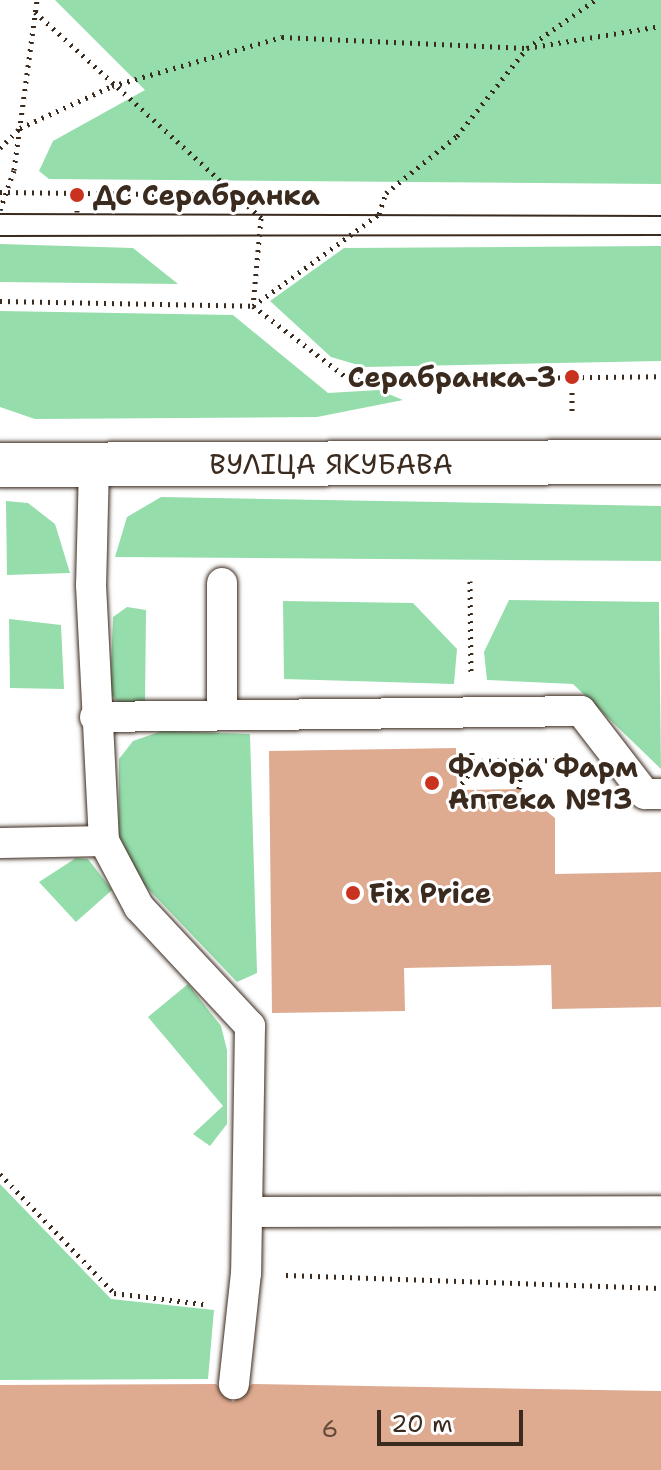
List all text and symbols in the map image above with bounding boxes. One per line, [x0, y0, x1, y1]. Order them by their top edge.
place label: ДС Серабранка [93, 178, 320, 212]
marker: ДС Серабранка [68, 186, 86, 204]
place label: Серабранка-3 [348, 360, 556, 394]
marker: Серабранка-3 [563, 368, 581, 386]
street label: ВУЛІЦА ЯКУБАВА [209, 447, 453, 481]
place label: Флора Фарм Аптека №13 [448, 750, 638, 816]
marker: Флора Фарм Аптека №13 [423, 774, 441, 792]
place label: Fix Price [369, 876, 492, 910]
marker: Fix Price [344, 884, 362, 902]
scale bar [381, 1394, 527, 1444]
text: 20 m [391, 1408, 453, 1440]
house number: 6 [322, 1416, 338, 1444]

